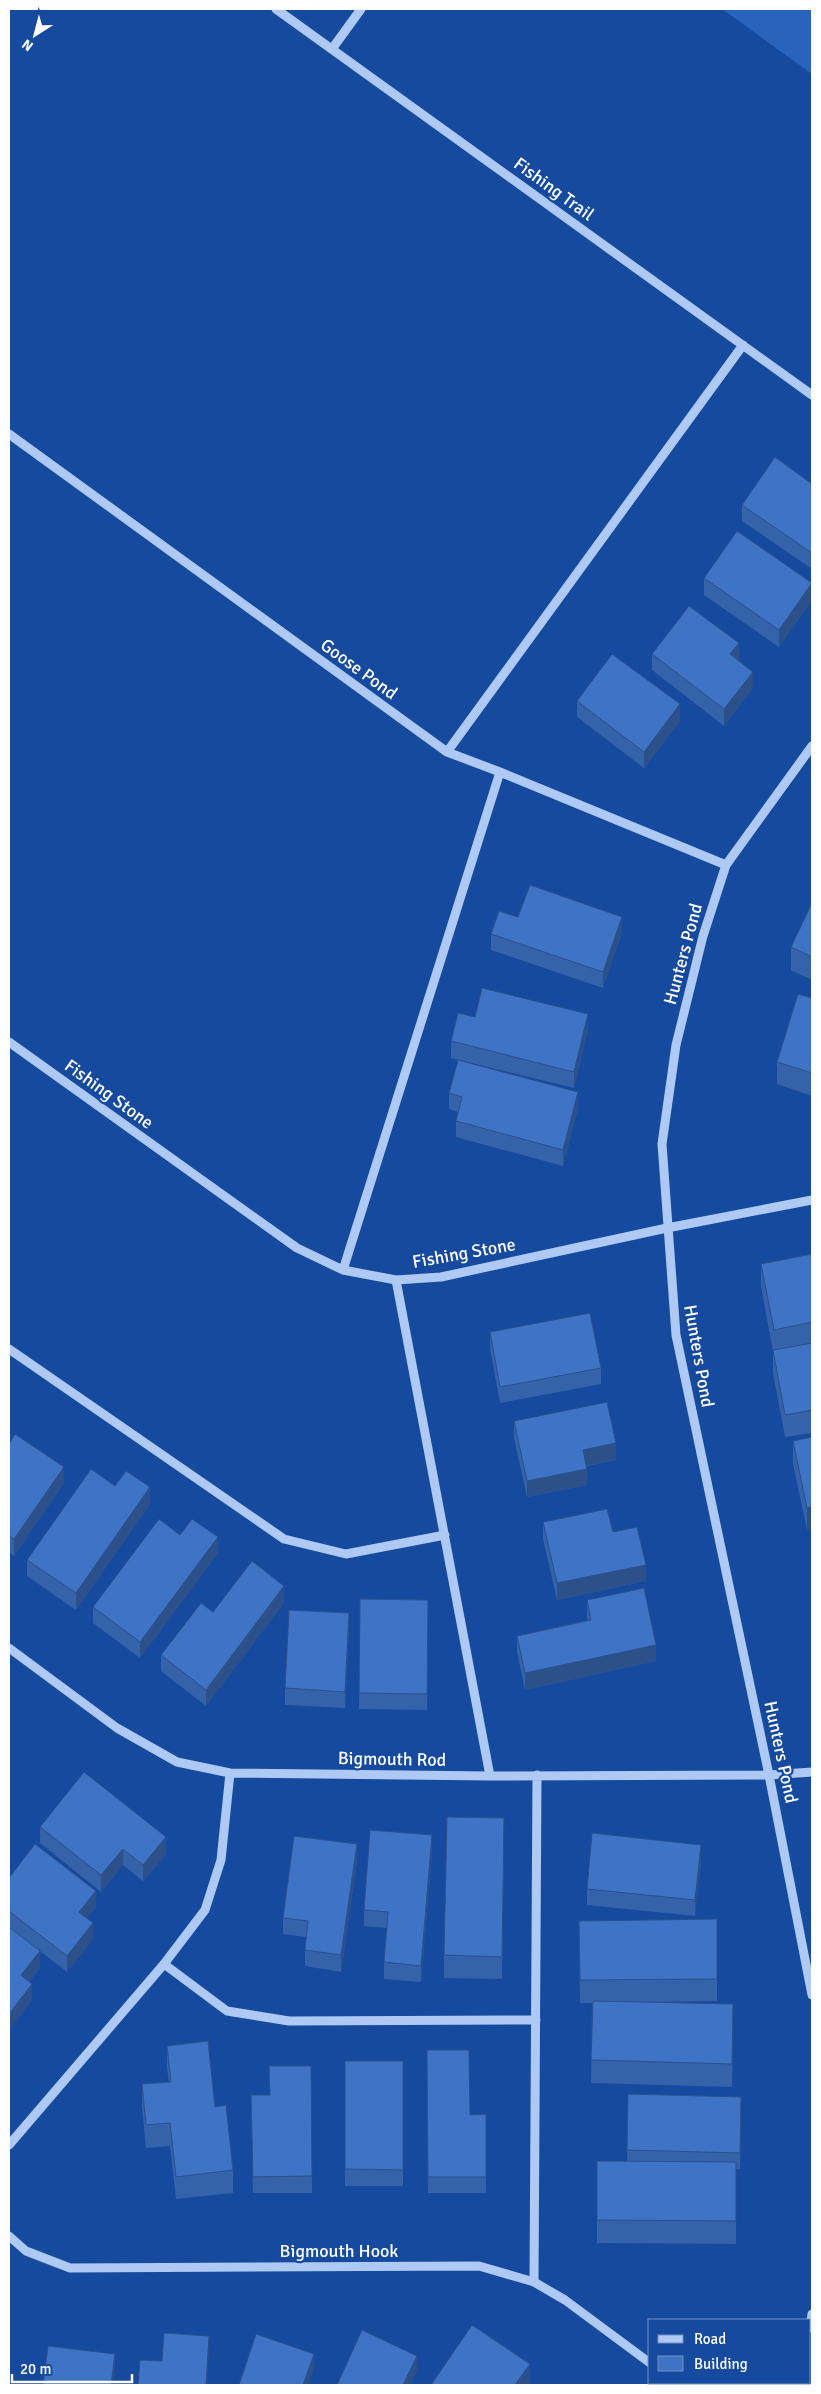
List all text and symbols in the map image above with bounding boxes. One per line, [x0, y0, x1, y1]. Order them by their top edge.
north arrow [10, 10, 60, 60]
text: N [19, 35, 37, 55]
street label: Fishing Trail [510, 153, 598, 225]
street label: Goose Pond [316, 634, 402, 704]
street label: Hunters Pond [659, 901, 707, 1007]
street label: Fishing Stone [60, 1054, 158, 1134]
street label: Fishing Stone [411, 1233, 517, 1273]
street label: Hunters Pond [679, 1303, 719, 1409]
street label: Hunters Pond [759, 1699, 803, 1805]
street label: Bigmouth Rod [338, 1747, 446, 1771]
street label: Bigmouth Hook [280, 2240, 398, 2262]
legend [648, 2319, 811, 2384]
text: Road [694, 2330, 726, 2348]
scale bar [12, 2352, 132, 2384]
text: Building [694, 2355, 748, 2373]
text: 20 m [20, 2360, 51, 2378]

